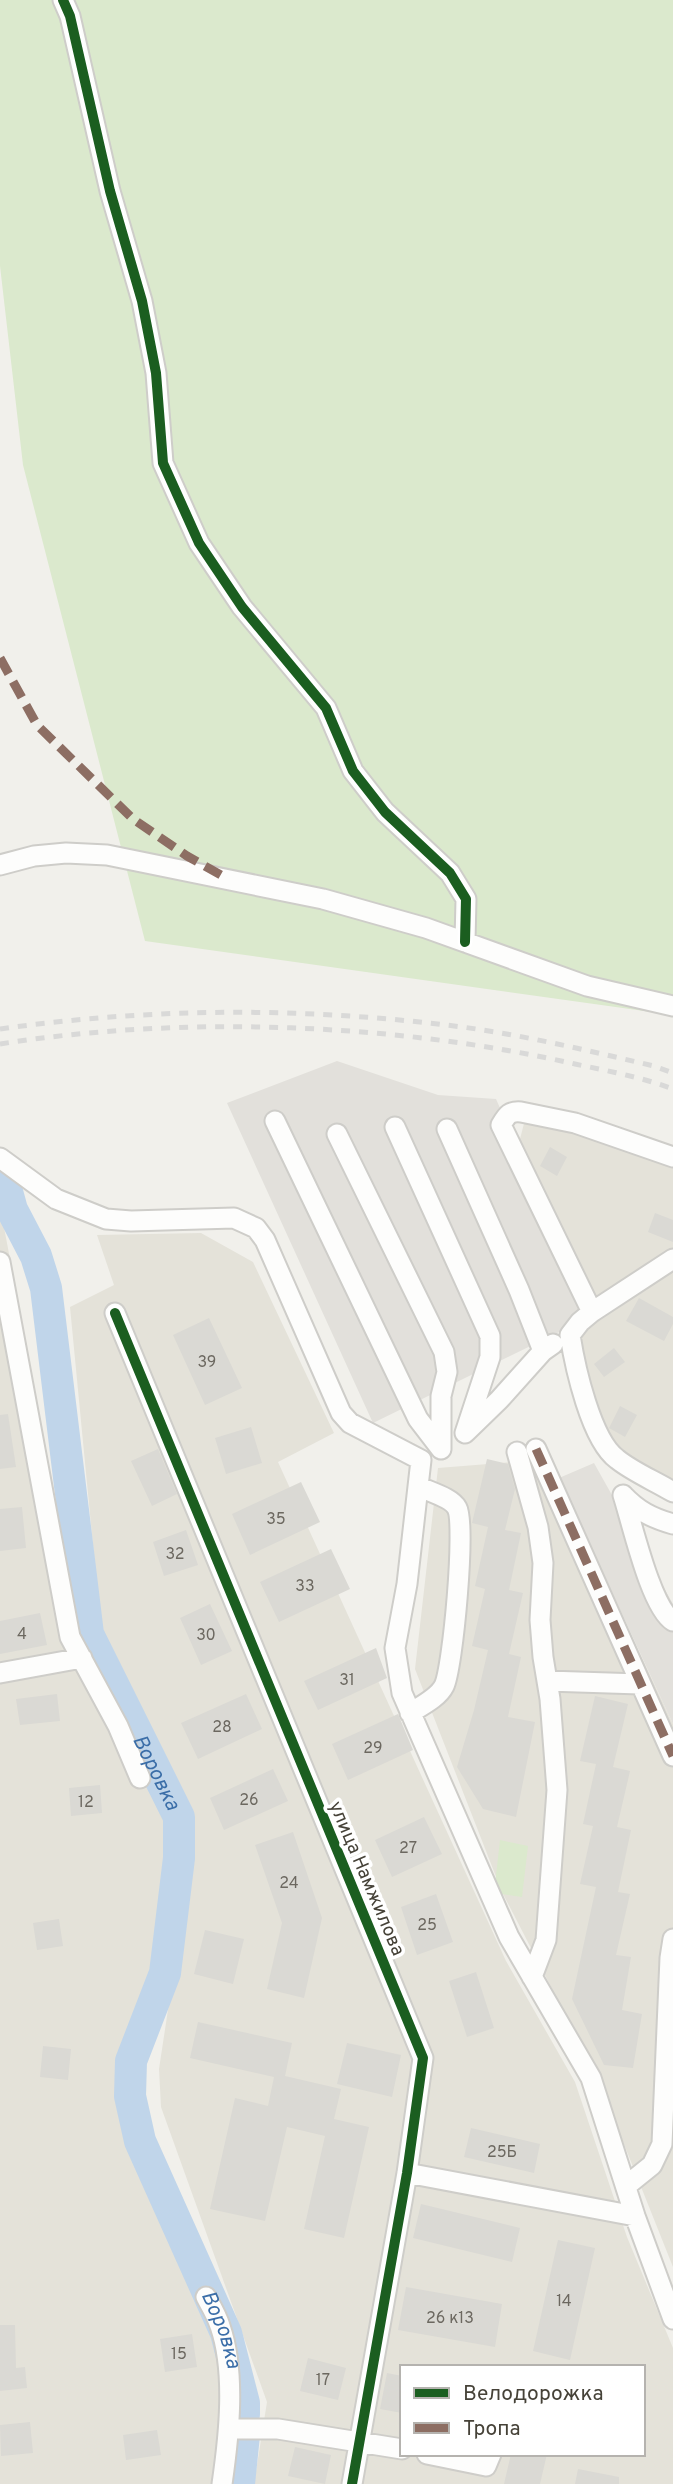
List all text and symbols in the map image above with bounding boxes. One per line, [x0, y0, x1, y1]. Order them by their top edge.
house number: 39 [198, 1353, 216, 1373]
house number: 35 [266, 1510, 286, 1530]
house number: 32 [165, 1545, 185, 1565]
house number: 33 [295, 1577, 315, 1597]
house number: 4 [17, 1625, 27, 1645]
house number: 30 [196, 1626, 216, 1646]
house number: 31 [339, 1671, 355, 1691]
house number: 28 [212, 1718, 232, 1738]
water label: Воровка [125, 1731, 186, 1815]
house number: 29 [363, 1739, 383, 1759]
house number: 26 [239, 1791, 259, 1811]
house number: 12 [78, 1793, 94, 1813]
street label: улица Намжилова [323, 1798, 410, 1960]
house number: 27 [399, 1839, 417, 1859]
house number: 24 [279, 1874, 299, 1894]
house number: 25 [417, 1916, 437, 1936]
house number: 25Б [487, 2143, 517, 2163]
water label: Воровка [194, 2287, 247, 2372]
house number: 14 [556, 2292, 572, 2312]
house number: 26 к13 [426, 2309, 474, 2329]
house number: 15 [171, 2345, 187, 2365]
legend [400, 2365, 645, 2456]
house number: 17 [316, 2371, 330, 2391]
text: Велодорожка [463, 2381, 603, 2408]
text: Тропа [463, 2416, 521, 2443]

